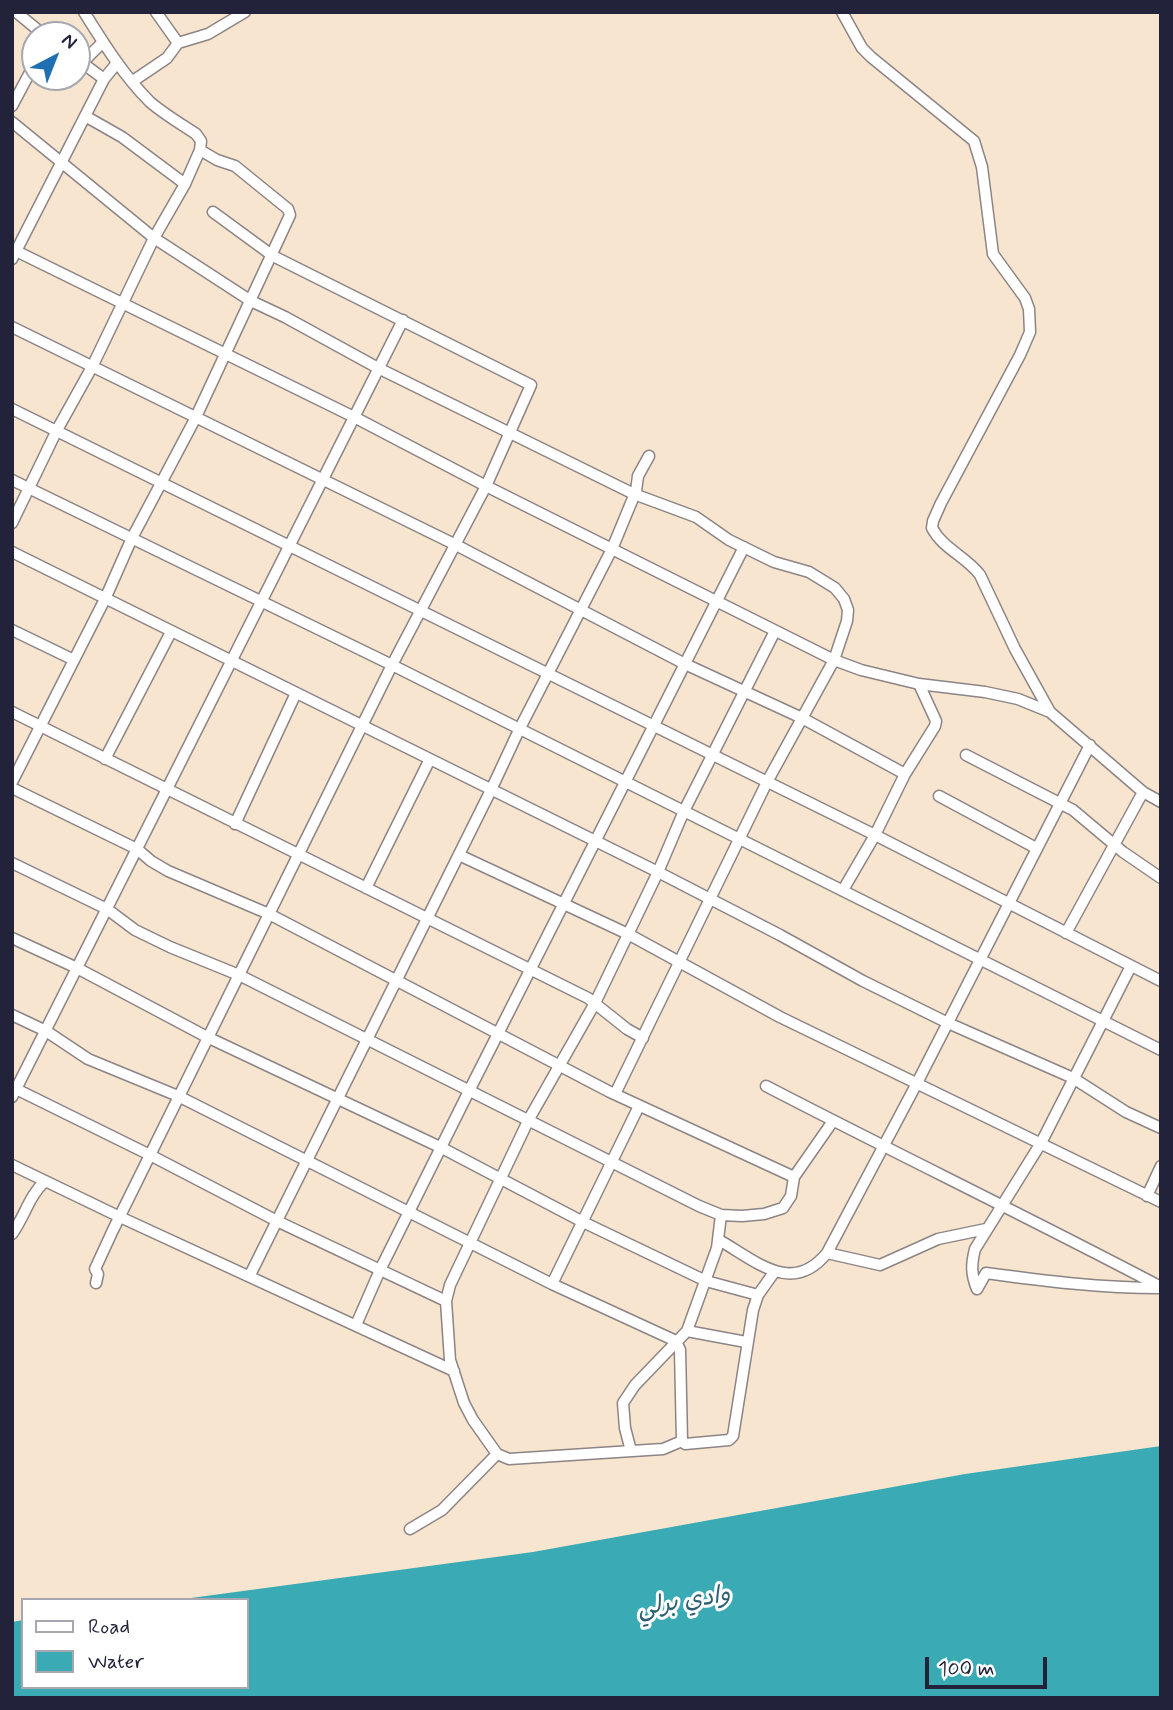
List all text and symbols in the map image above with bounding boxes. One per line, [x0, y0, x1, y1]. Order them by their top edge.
north arrow [21, 21, 91, 91]
text: N [56, 28, 82, 55]
water label: وادي برلي [636, 1581, 732, 1625]
legend [21, 1598, 248, 1689]
text: Road [88, 1613, 130, 1641]
scale bar [928, 1644, 1050, 1688]
text: Water [88, 1648, 144, 1676]
text: 100 m [938, 1655, 994, 1683]

